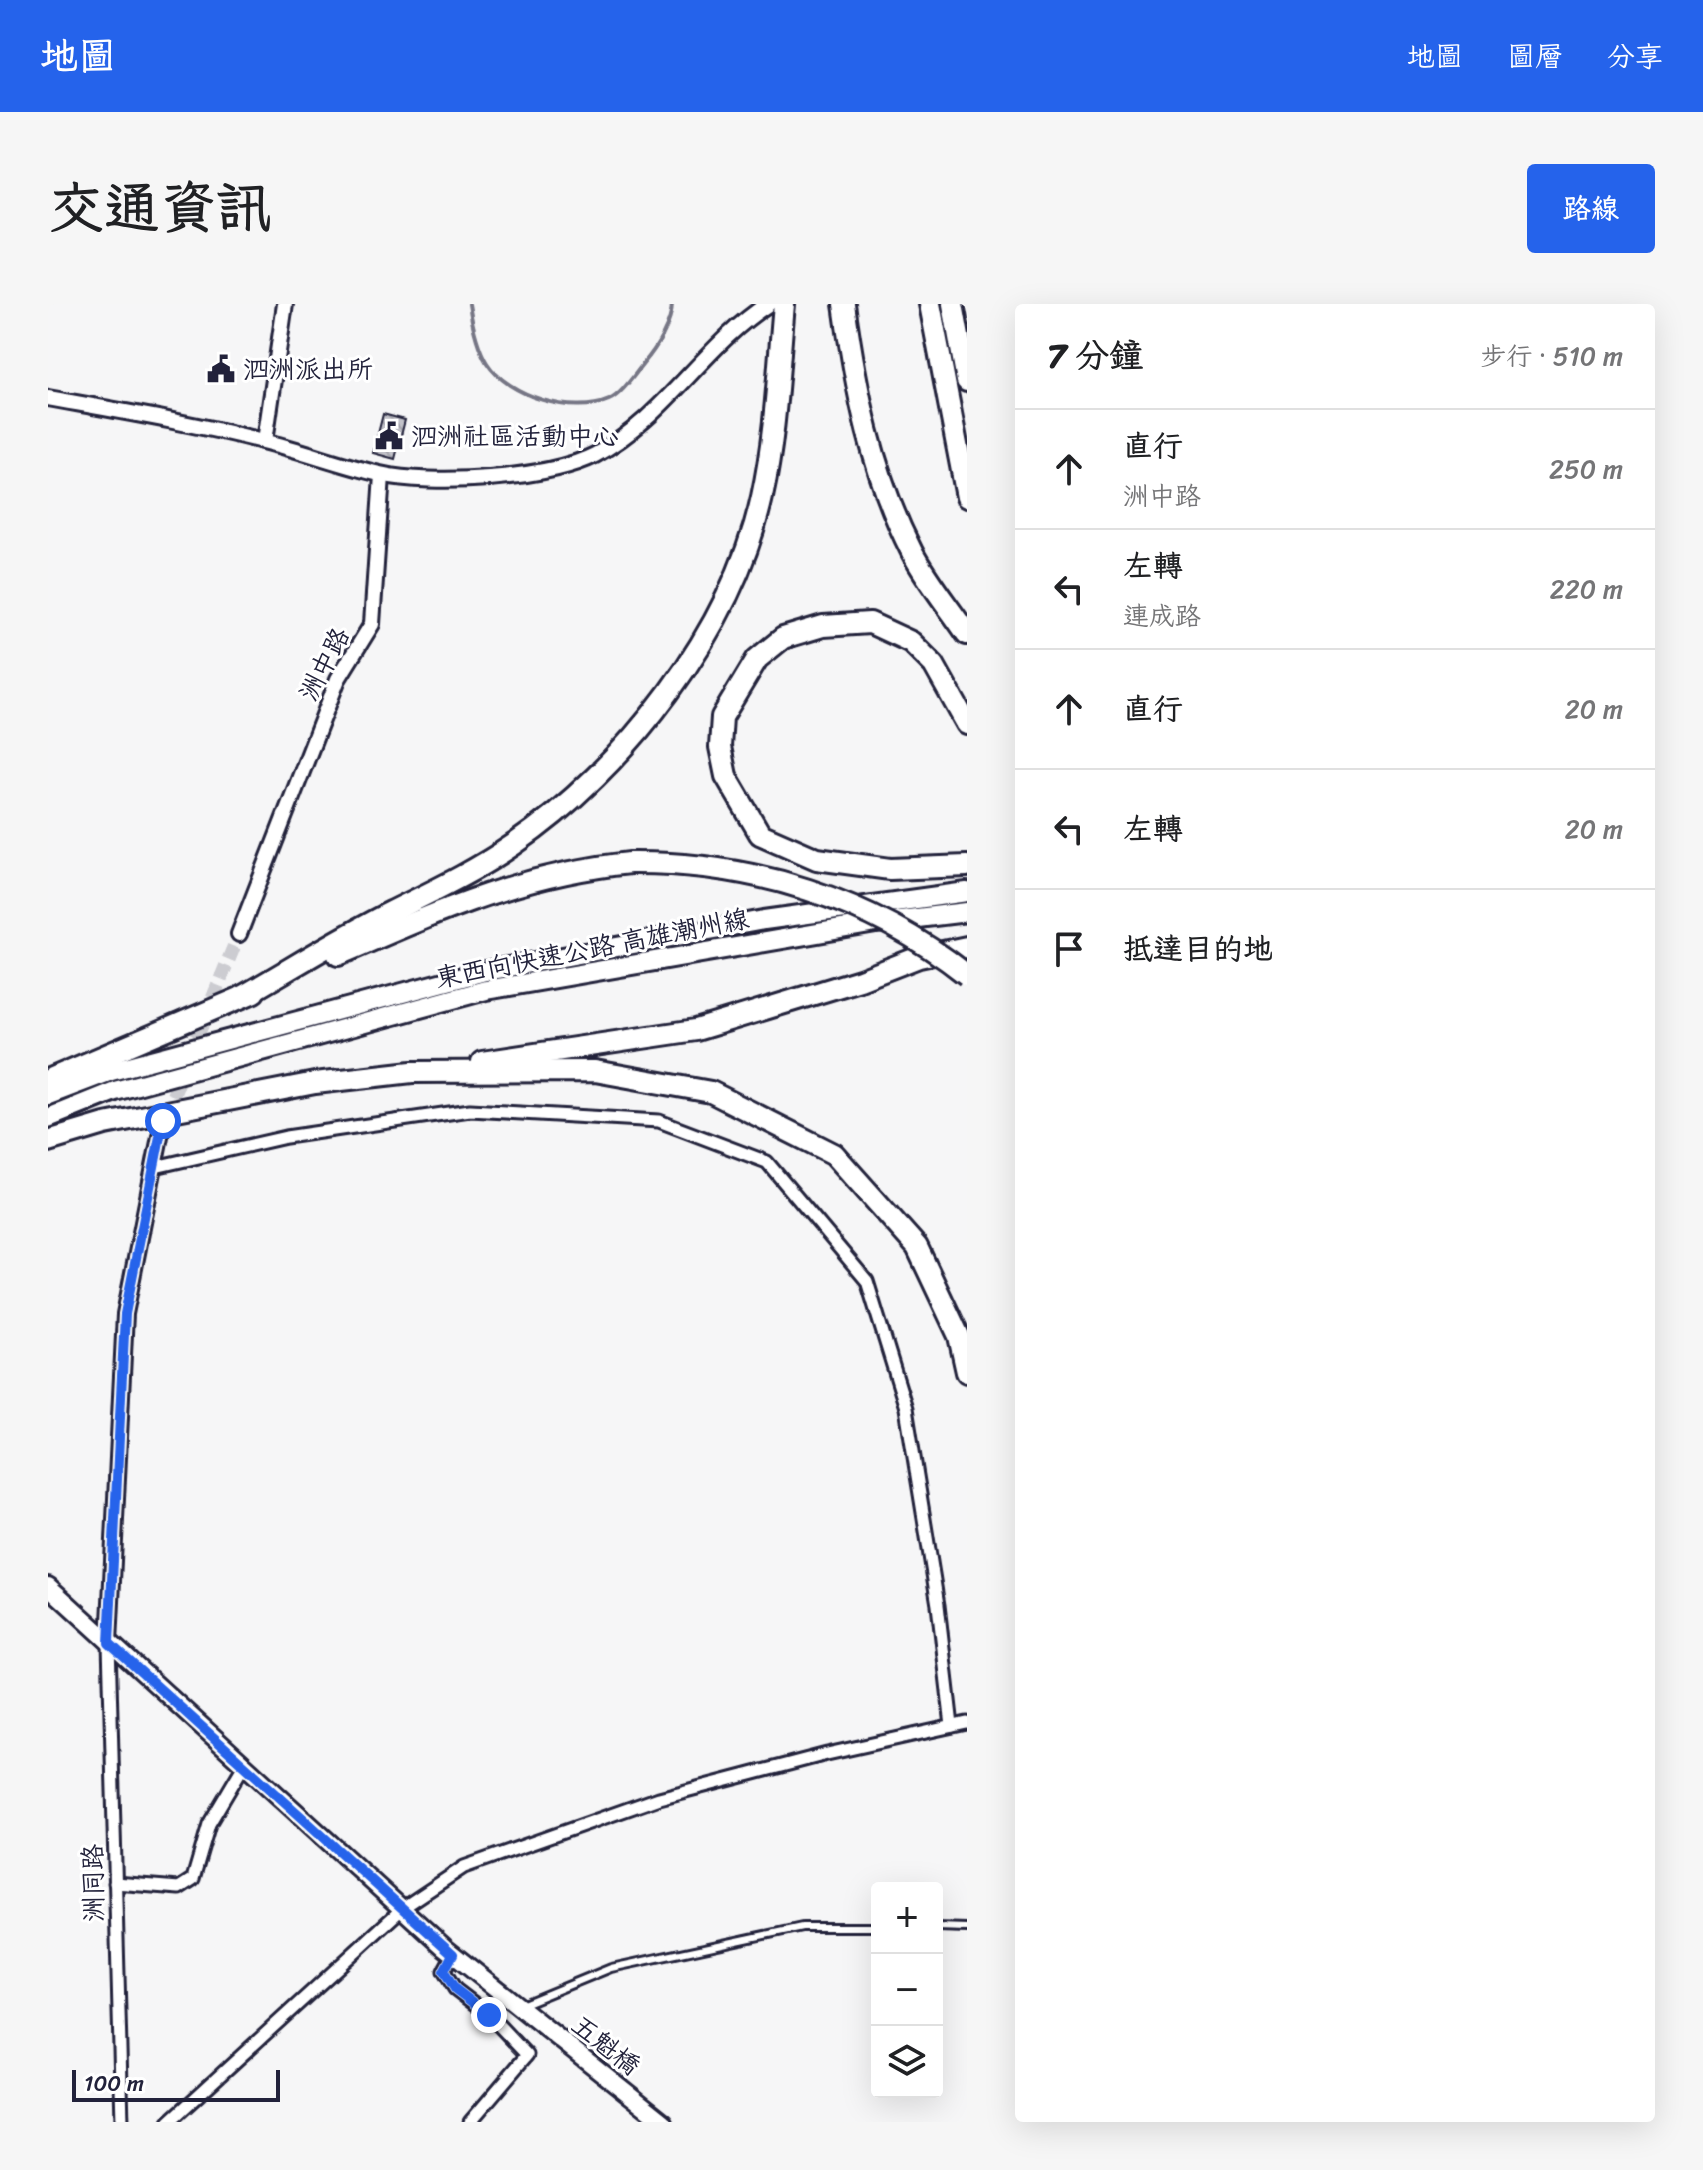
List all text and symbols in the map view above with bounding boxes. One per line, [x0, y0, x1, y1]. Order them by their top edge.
text: 地圖 [40, 23, 116, 90]
text: 地圖 [1407, 32, 1463, 81]
text: 圖層 [1507, 32, 1563, 81]
text: 分享 [1607, 32, 1663, 81]
text: 交通資訊 [48, 159, 272, 258]
button: 路線 [1527, 164, 1655, 253]
text: 7 分鐘 [1047, 326, 1143, 386]
text: 步行 · 510 m [1480, 333, 1623, 379]
place label: 泗洲派出所 [243, 346, 373, 392]
public building icon: 泗洲派出所 [206, 354, 236, 384]
place label: 泗洲社區活動中心 [411, 413, 619, 459]
text: 直行 [1123, 419, 1183, 473]
public building icon: 泗洲社區活動中心 [374, 421, 404, 451]
text: 250 m [1549, 446, 1623, 492]
icon: ahead [1047, 447, 1091, 491]
text: 洲中路 [1123, 473, 1201, 519]
text: 左轉 [1123, 539, 1183, 593]
text: 220 m [1550, 566, 1623, 612]
icon: left [1047, 567, 1091, 611]
text: 連成路 [1123, 593, 1201, 639]
street label: 洲中路 [286, 619, 362, 709]
text: 直行 [1123, 682, 1183, 736]
text: 20 m [1565, 686, 1623, 732]
icon: ahead [1047, 687, 1091, 731]
text: 左轉 [1123, 802, 1183, 856]
text: 20 m [1565, 806, 1623, 852]
icon: left [1047, 807, 1091, 851]
street label: 東西向快速公路 高雄潮州線 [431, 895, 753, 1001]
text: 抵達目的地 [1123, 922, 1273, 976]
icon: arrive [1047, 927, 1091, 971]
route start [145, 1103, 181, 1139]
street label: 洲同路 [69, 1844, 117, 1922]
map controls [871, 1882, 943, 2098]
button: + [871, 1882, 943, 1954]
button: − [871, 1954, 943, 2026]
route end [471, 1997, 507, 2033]
street label: 五魁橋 [561, 2003, 651, 2087]
button: layers [871, 2026, 943, 2098]
text: 100 m [84, 2064, 144, 2103]
scale bar [72, 2066, 280, 2102]

